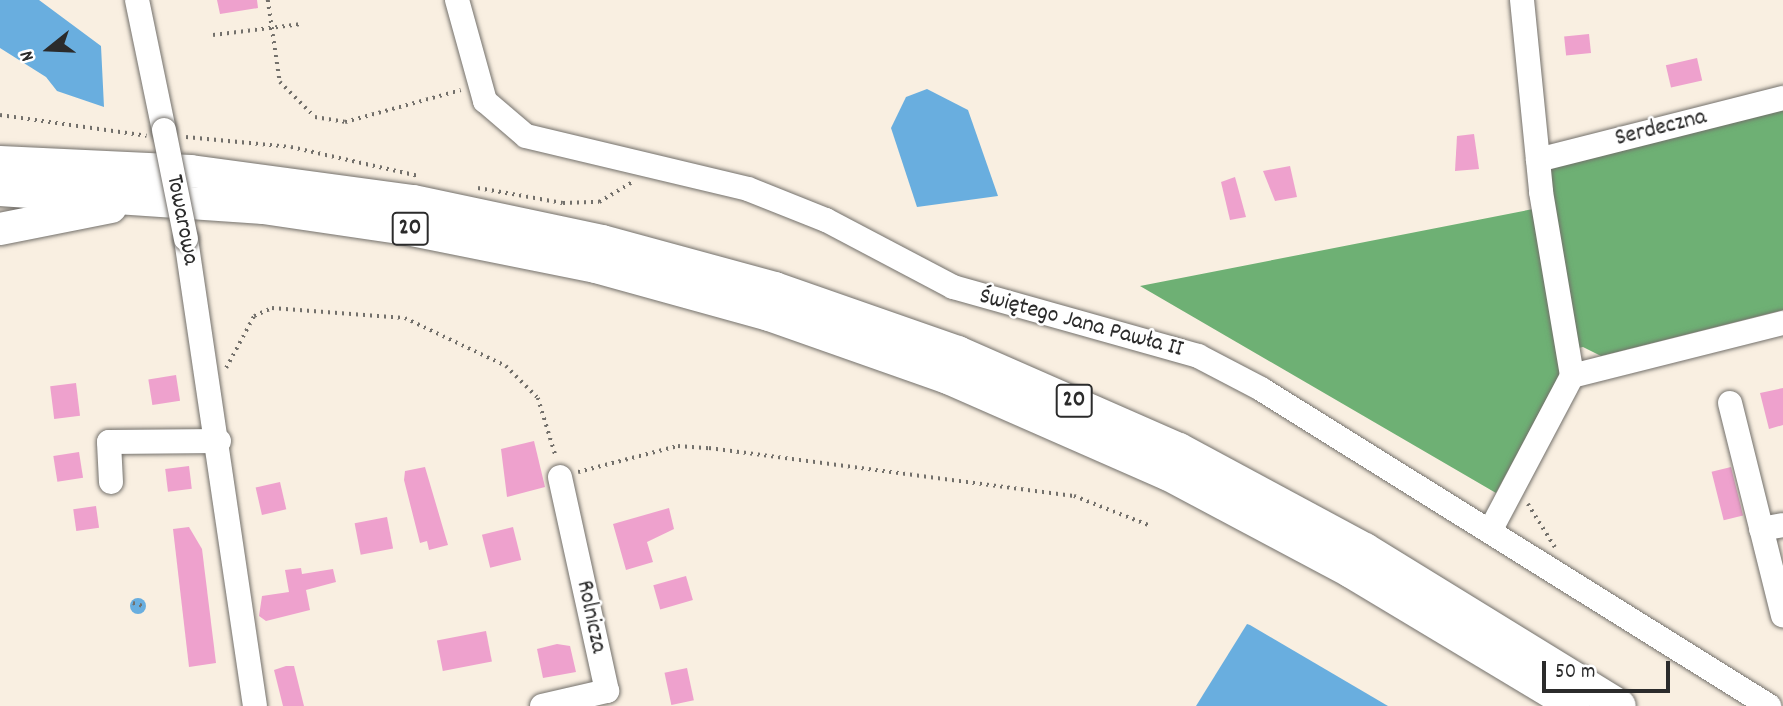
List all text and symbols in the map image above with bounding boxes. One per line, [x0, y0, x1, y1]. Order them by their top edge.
north arrow [14, 14, 84, 84]
text: N [14, 47, 43, 64]
street label: Serdeczna [1612, 104, 1710, 154]
street label: Towarowa [158, 173, 204, 267]
road number: 20 [391, 210, 429, 248]
street label: Świętego Jana Pawła II [976, 283, 1186, 365]
road number: 20 [1055, 382, 1093, 420]
street label: Rolnicza [568, 578, 612, 656]
scale bar [1545, 646, 1673, 690]
text: 50 m [1555, 658, 1595, 688]

